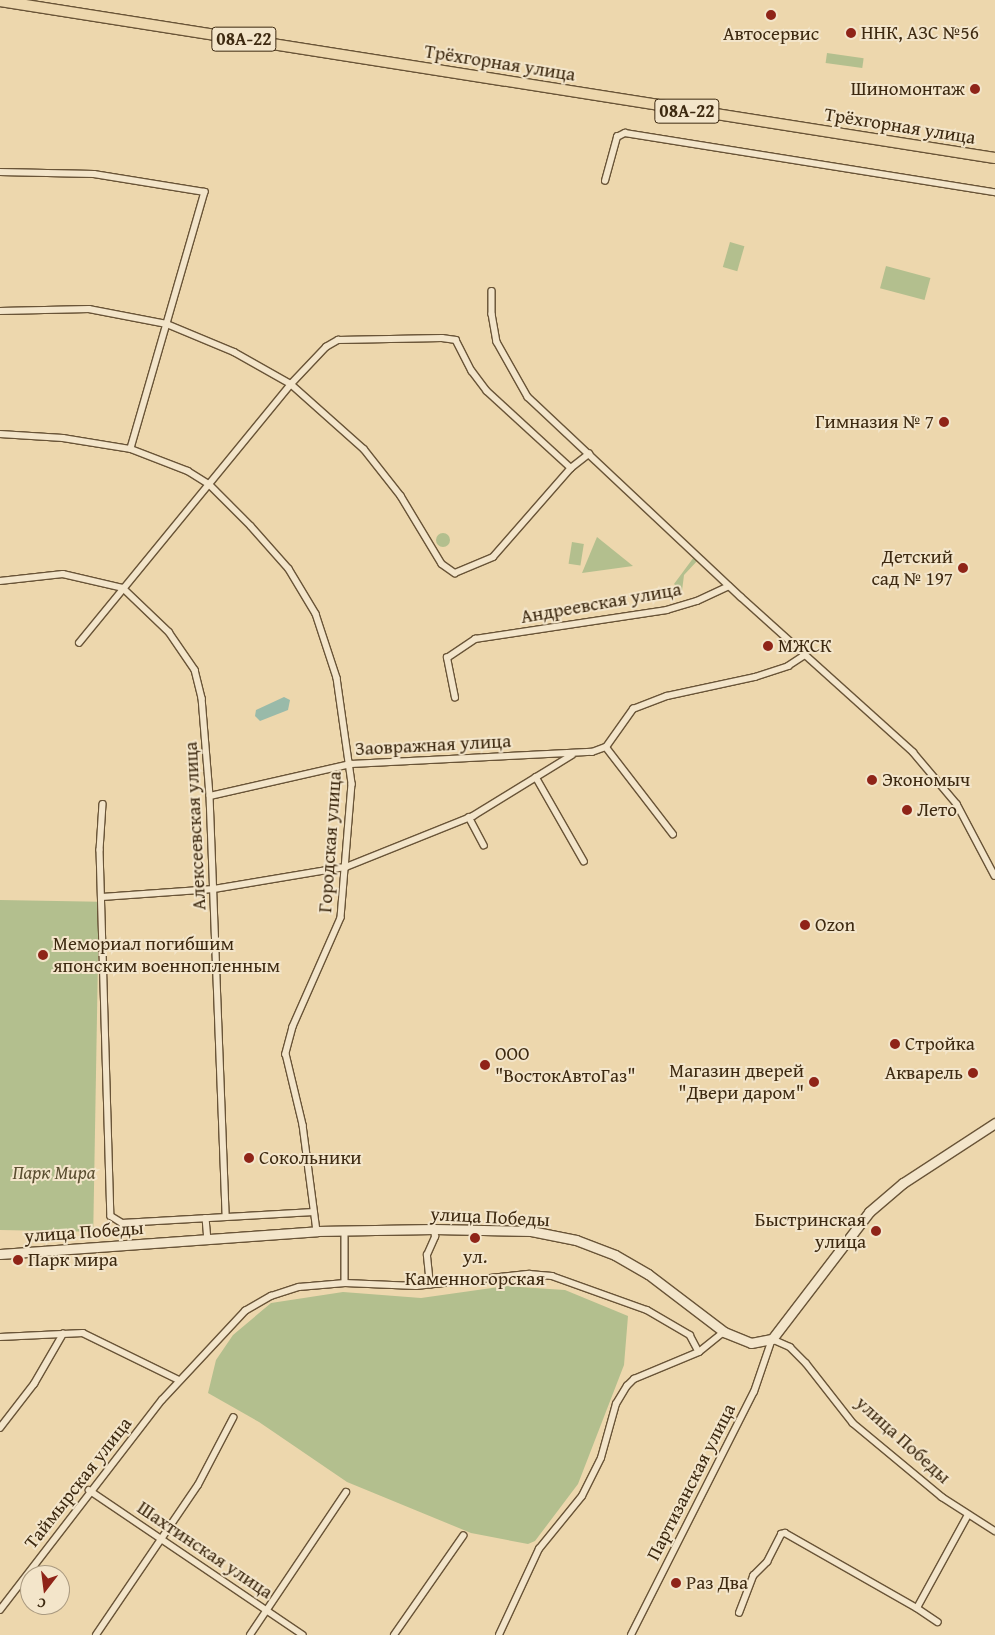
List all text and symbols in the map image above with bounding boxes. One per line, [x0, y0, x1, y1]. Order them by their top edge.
marker: Автосервис [765, 9, 777, 21]
place label: ННК, АЗС №56 [861, 22, 979, 44]
road number: 08А-22 [210, 23, 278, 54]
place label: Автосервис [723, 23, 819, 45]
marker: ННК, АЗС №56 [845, 27, 857, 39]
street label: Трёхгорная улица [423, 40, 577, 86]
place label: Шиномонтаж [851, 78, 965, 100]
marker: Шиномонтаж [969, 83, 981, 95]
road number: 08А-22 [653, 95, 721, 126]
street label: Трёхгорная улица [823, 103, 977, 149]
place label: Гимназия № 7 [815, 411, 934, 433]
marker: Гимназия № 7 [938, 416, 950, 428]
place label: Детский сад № 197 [871, 546, 953, 590]
marker: Детский сад № 197 [957, 562, 969, 574]
street label: Андреевская улица [519, 578, 683, 628]
place label: МЖСК [778, 635, 832, 657]
marker: МЖСК [762, 640, 774, 652]
street label: Заовражная улица [354, 730, 512, 760]
street label: Алексеевская улица [179, 741, 211, 911]
place label: Экономыч [882, 769, 970, 791]
street label: Городская улица [314, 771, 346, 913]
marker: Экономыч [866, 774, 878, 786]
place label: Лето [917, 799, 957, 821]
marker: Лето [901, 804, 913, 816]
place label: Ozon [815, 914, 855, 936]
marker: Ozon [799, 919, 811, 931]
place label: Мемориал погибшим японским военнопленным [53, 933, 280, 977]
marker: Мемориал погибшим японским военнопленным [37, 949, 49, 961]
place label: Стройка [905, 1033, 975, 1055]
marker: Стройка [889, 1038, 901, 1050]
place label: ООО "ВостокАвтоГаз" [495, 1043, 636, 1087]
marker: ООО "ВостокАвтоГаз" [479, 1059, 491, 1071]
place label: Магазин дверей "Двери даром" [669, 1060, 804, 1104]
place label: Акварель [885, 1062, 963, 1084]
marker: Акварель [967, 1067, 979, 1079]
marker: Магазин дверей "Двери даром" [808, 1076, 820, 1088]
place label: Сокольники [259, 1147, 362, 1169]
marker: Сокольники [243, 1152, 255, 1164]
park label: Парк Мира [12, 1162, 96, 1184]
street label: улица Победы [430, 1202, 550, 1232]
place label: Быстринская улица [755, 1209, 866, 1253]
street label: улица Победы [24, 1216, 144, 1248]
marker: Быстринская улица [870, 1225, 882, 1237]
marker: ул. Каменногорская [469, 1232, 481, 1244]
place label: ул. Каменногорская [405, 1246, 545, 1290]
place label: Парк мира [28, 1249, 118, 1271]
marker: Парк мира [12, 1254, 24, 1266]
street label: улица Победы [851, 1391, 955, 1489]
street label: Партизанская улица [642, 1400, 740, 1564]
street label: Таймырская улица [20, 1413, 136, 1553]
street label: Шахтинская улица [133, 1496, 277, 1604]
north arrow [20, 1565, 70, 1615]
place label: Раз Два [686, 1572, 748, 1594]
marker: Раз Два [670, 1577, 682, 1589]
text: С [35, 1593, 48, 1614]

